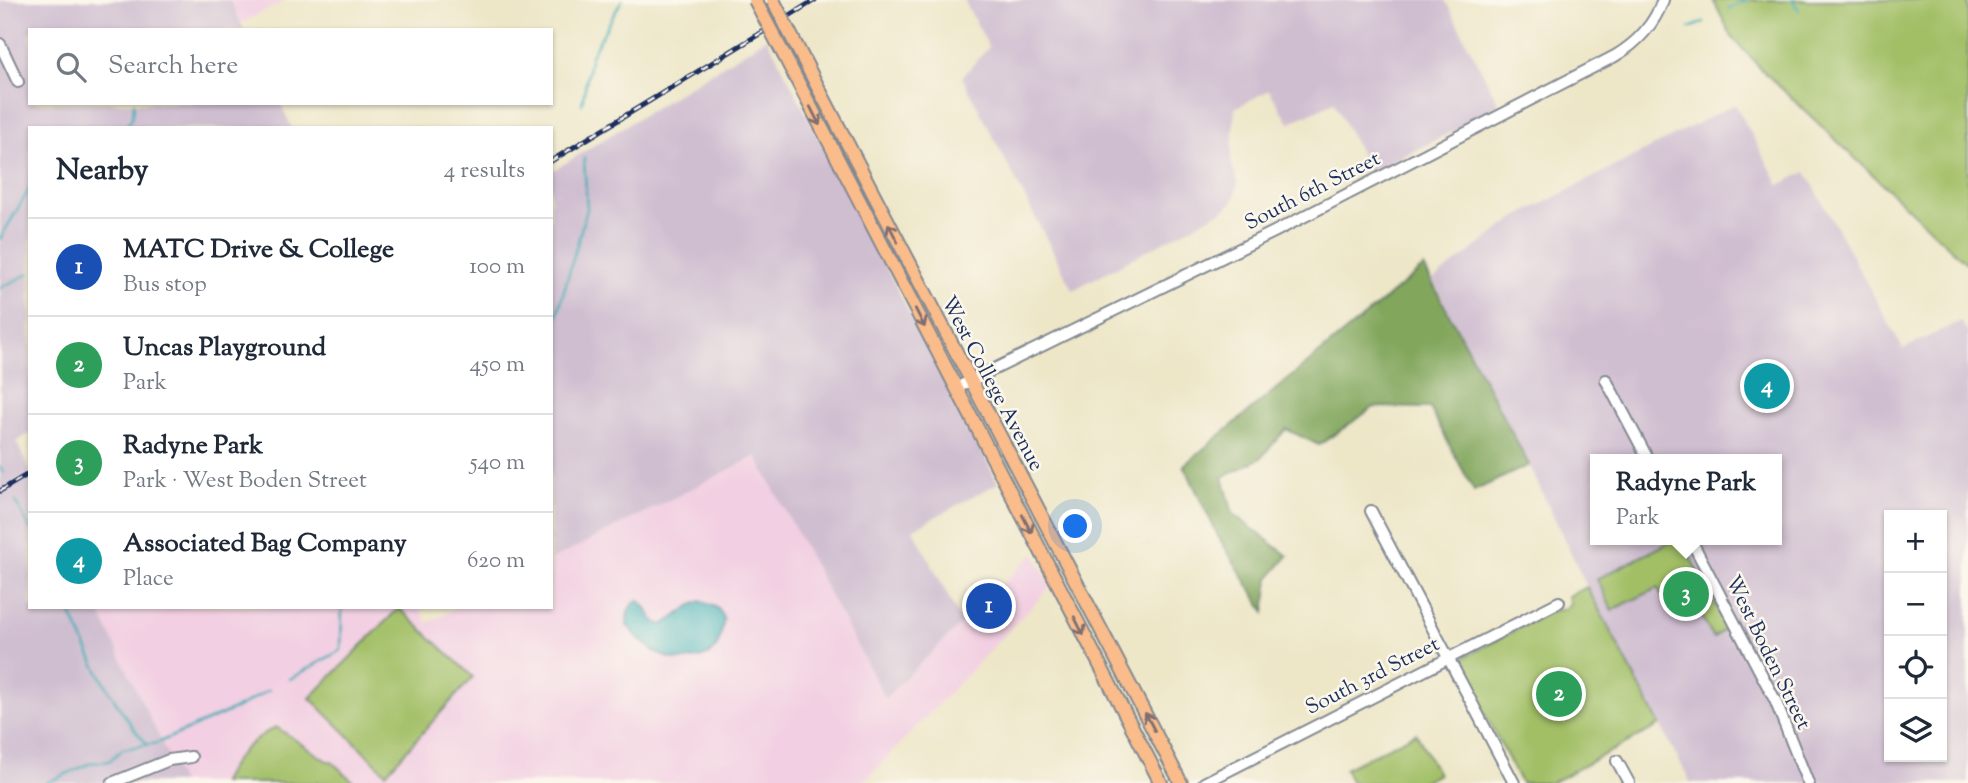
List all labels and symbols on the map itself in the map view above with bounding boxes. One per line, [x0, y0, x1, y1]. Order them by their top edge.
one-way arrow [809, 105, 822, 126]
street label: South 6th Street [1240, 145, 1386, 239]
one-way arrow [885, 223, 899, 244]
street label: West College Avenue [932, 291, 1050, 477]
one-way arrow [913, 307, 927, 328]
pin: 4 [1744, 360, 1790, 412]
your location [1058, 509, 1092, 543]
one-way arrow [1020, 513, 1034, 534]
pin: 3 [1663, 568, 1709, 620]
street label: West Boden Street [1717, 571, 1818, 735]
pin: 1 [966, 580, 1012, 632]
one-way arrow [1073, 615, 1087, 636]
street label: South 3rd Street [1301, 630, 1445, 723]
pin: 2 [1536, 668, 1582, 720]
one-way arrow [1142, 713, 1156, 733]

